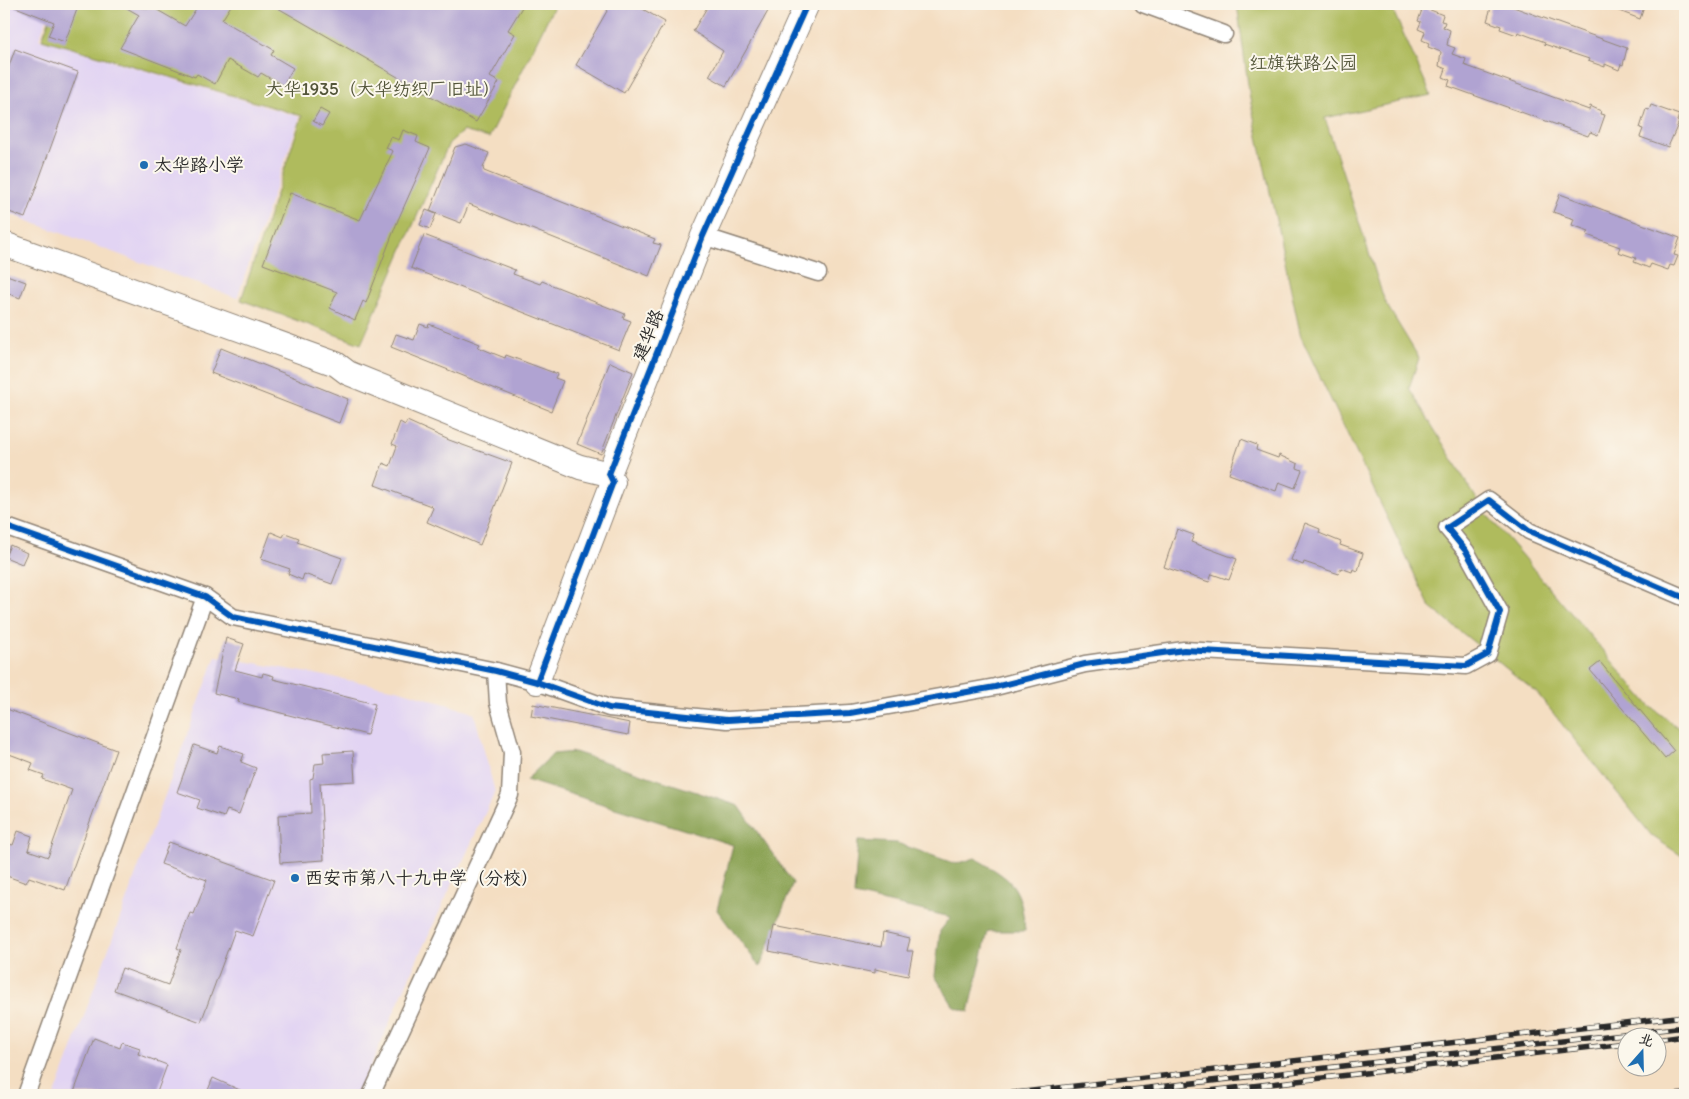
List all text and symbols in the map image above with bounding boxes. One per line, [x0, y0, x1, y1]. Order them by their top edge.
park label: 红旗铁路公园 [1249, 52, 1357, 74]
park label: 大华1935（大华纺织厂旧址） [265, 78, 501, 100]
place label: 太华路小学 [154, 154, 244, 176]
marker: 太华路小学 [138, 159, 150, 171]
street label: 建华路 [628, 306, 668, 364]
place label: 西安市第八十九中学（分校） [305, 867, 539, 889]
marker: 西安市第八十九中学（分校） [289, 872, 301, 884]
north arrow [1616, 1026, 1666, 1076]
text: 北 [1637, 1030, 1656, 1051]

